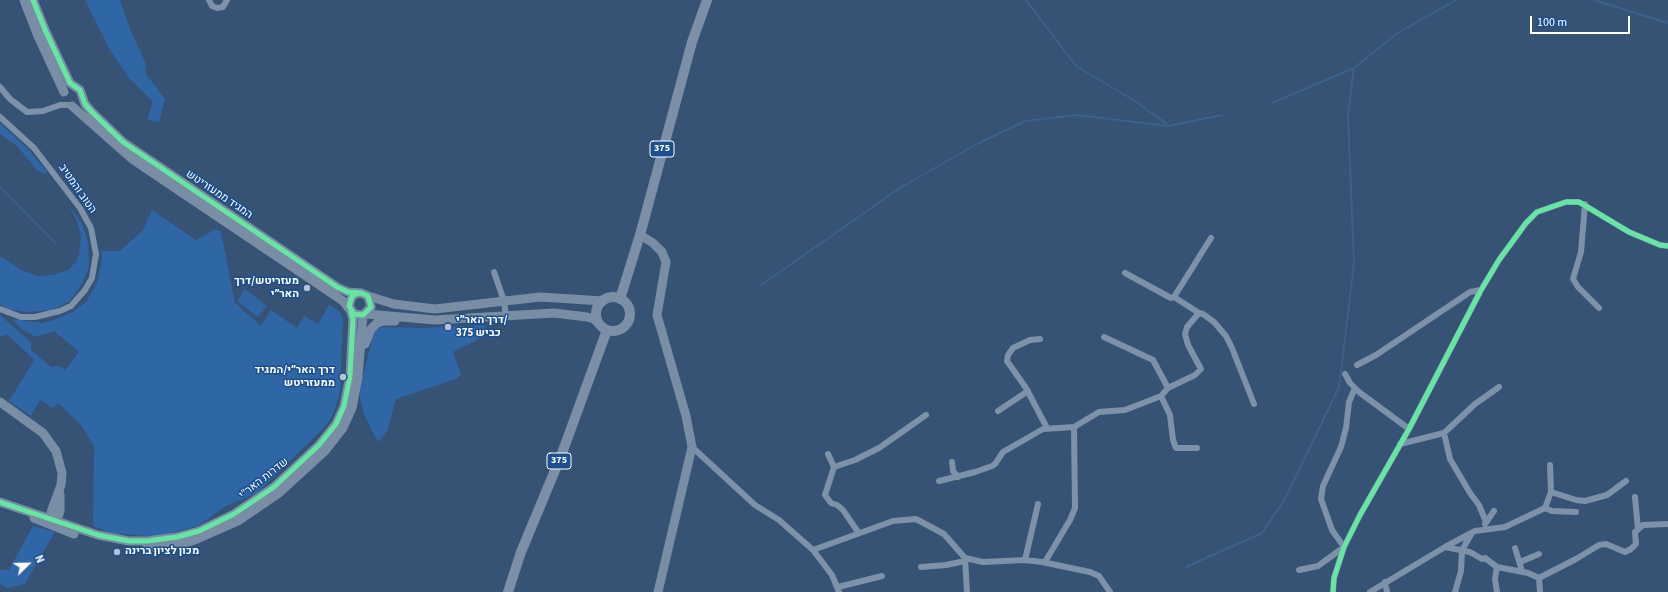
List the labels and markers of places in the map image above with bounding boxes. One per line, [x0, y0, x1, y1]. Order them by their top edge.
place label: מעזריטש/דרך האר״י [234, 275, 299, 301]
marker: מעזריטש/דרך האר״י [302, 283, 312, 293]
place label: דרך האר״י/ כביש 375 [456, 314, 508, 340]
marker: דרך האר״י/ כביש 375 [443, 322, 453, 332]
place label: דרך האר״י/המגיד ממעזריטש [255, 364, 335, 390]
marker: דרך האר״י/המגיד ממעזריטש [338, 372, 348, 382]
place label: מכון לציון ברינה [125, 545, 199, 559]
marker: מכון לציון ברינה [112, 547, 122, 557]

